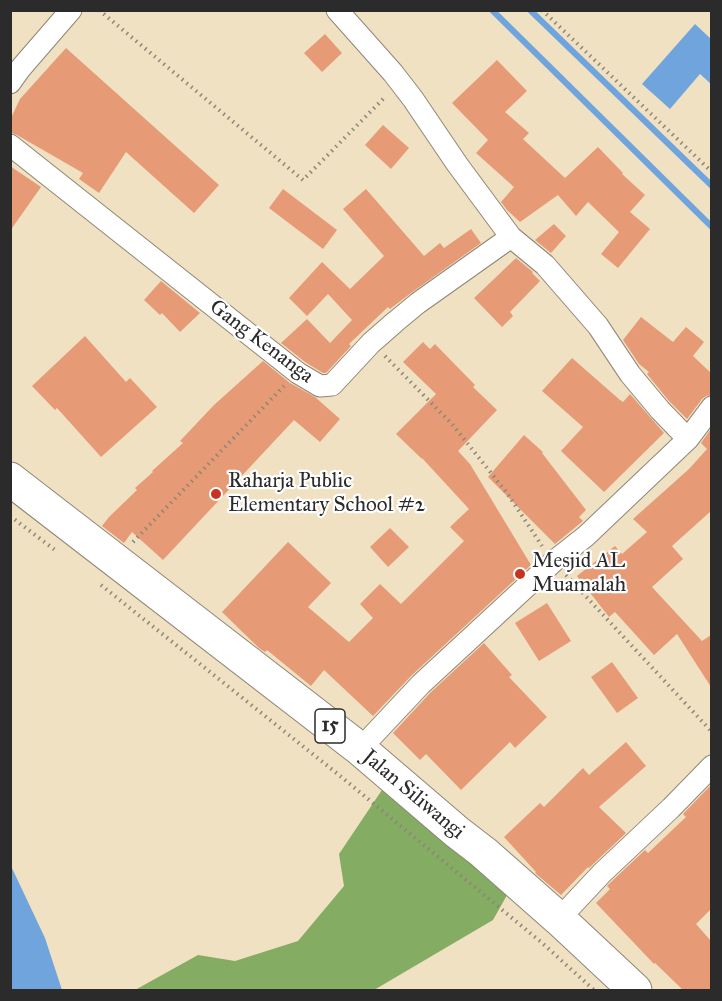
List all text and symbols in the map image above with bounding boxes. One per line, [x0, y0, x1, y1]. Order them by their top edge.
street label: Gang Kenanga [204, 295, 318, 389]
place label: Raharja Public Elementary School #2 [228, 469, 425, 519]
marker: Raharja Public Elementary School #2 [209, 487, 223, 501]
place label: Mesjid AL Muamalah [532, 549, 626, 599]
marker: Mesjid AL Muamalah [513, 567, 527, 581]
road number: 15 [315, 709, 345, 743]
street label: Jalan Siliwangi [357, 745, 469, 845]

